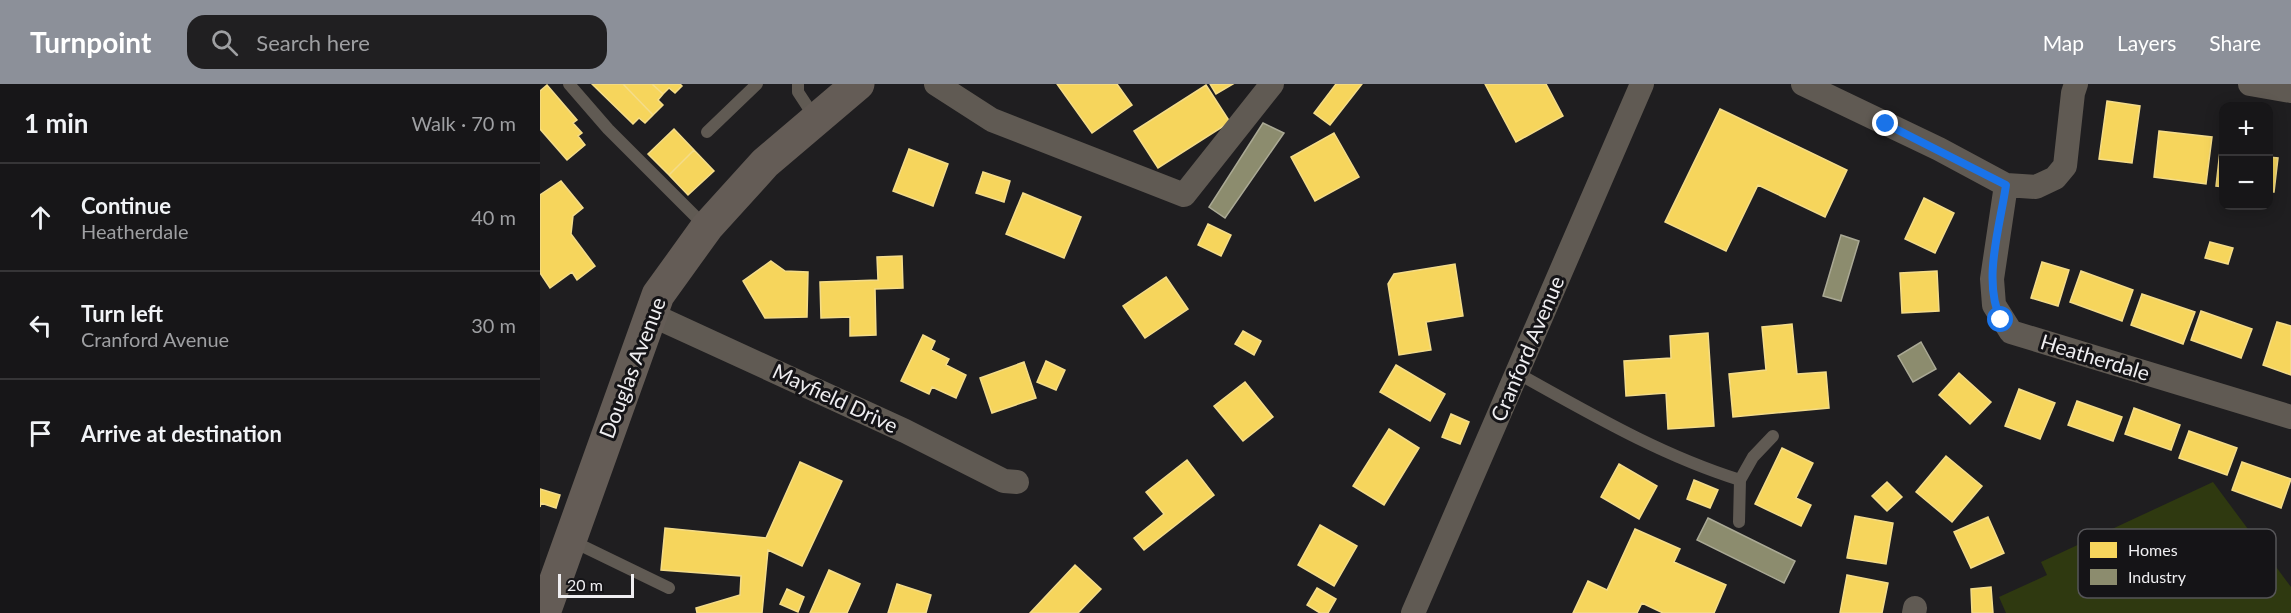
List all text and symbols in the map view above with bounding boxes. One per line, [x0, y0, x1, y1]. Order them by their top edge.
search box [187, 15, 607, 69]
text: Turnpoint [30, 25, 151, 59]
icon: search [208, 26, 241, 59]
text: Search here [256, 29, 370, 56]
text: Map [2043, 30, 2084, 55]
text: Layers [2117, 30, 2176, 55]
text: Share [2209, 30, 2261, 55]
map controls [2219, 102, 2273, 210]
button: + [2219, 102, 2273, 156]
text: 1 min [24, 107, 88, 139]
route end [1872, 110, 1898, 136]
text: Walk · 70 m [411, 111, 516, 135]
button: − [2219, 156, 2273, 210]
text: Continue [81, 192, 171, 219]
icon: ahead [24, 201, 57, 234]
text: 40 m [471, 205, 516, 229]
text: Heatherdale [81, 219, 189, 243]
street label: Cranford Avenue [1485, 272, 1569, 425]
street label: Douglas Avenue [593, 293, 670, 442]
text: Turn left [81, 300, 163, 327]
route start [1987, 306, 2013, 332]
icon: left [24, 309, 57, 342]
text: 30 m [471, 313, 516, 337]
text: Cranford Avenue [81, 327, 229, 351]
street label: Heatherdale [2038, 328, 2153, 385]
street label: Mayfield Drive [769, 358, 902, 438]
icon: arrive [24, 417, 57, 450]
text: Arrive at destination [81, 420, 282, 447]
legend [2078, 529, 2276, 598]
text: Homes [2128, 540, 2178, 559]
text: Industry [2128, 567, 2187, 586]
scale bar [558, 571, 634, 598]
text: 20 m [567, 575, 603, 594]

